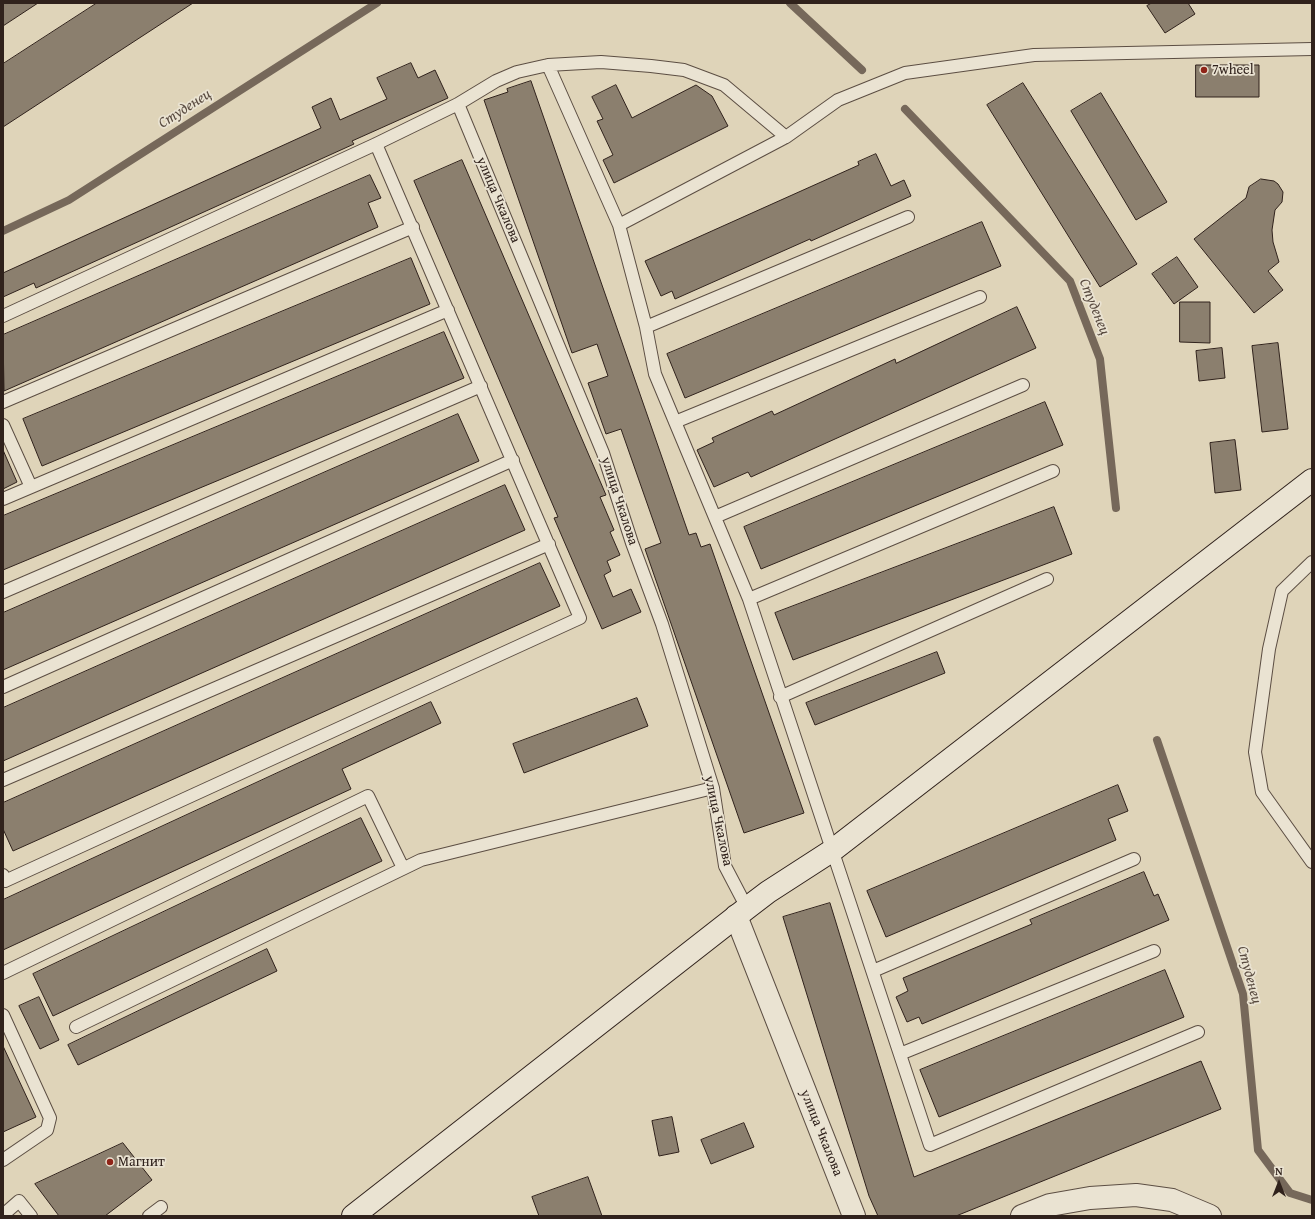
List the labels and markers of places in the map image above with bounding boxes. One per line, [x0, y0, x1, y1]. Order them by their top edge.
place label: 7wheel [1212, 62, 1254, 78]
marker: 7wheel [1199, 65, 1209, 75]
place label: Магнит [118, 1154, 165, 1170]
marker: Магнит [105, 1157, 115, 1167]

